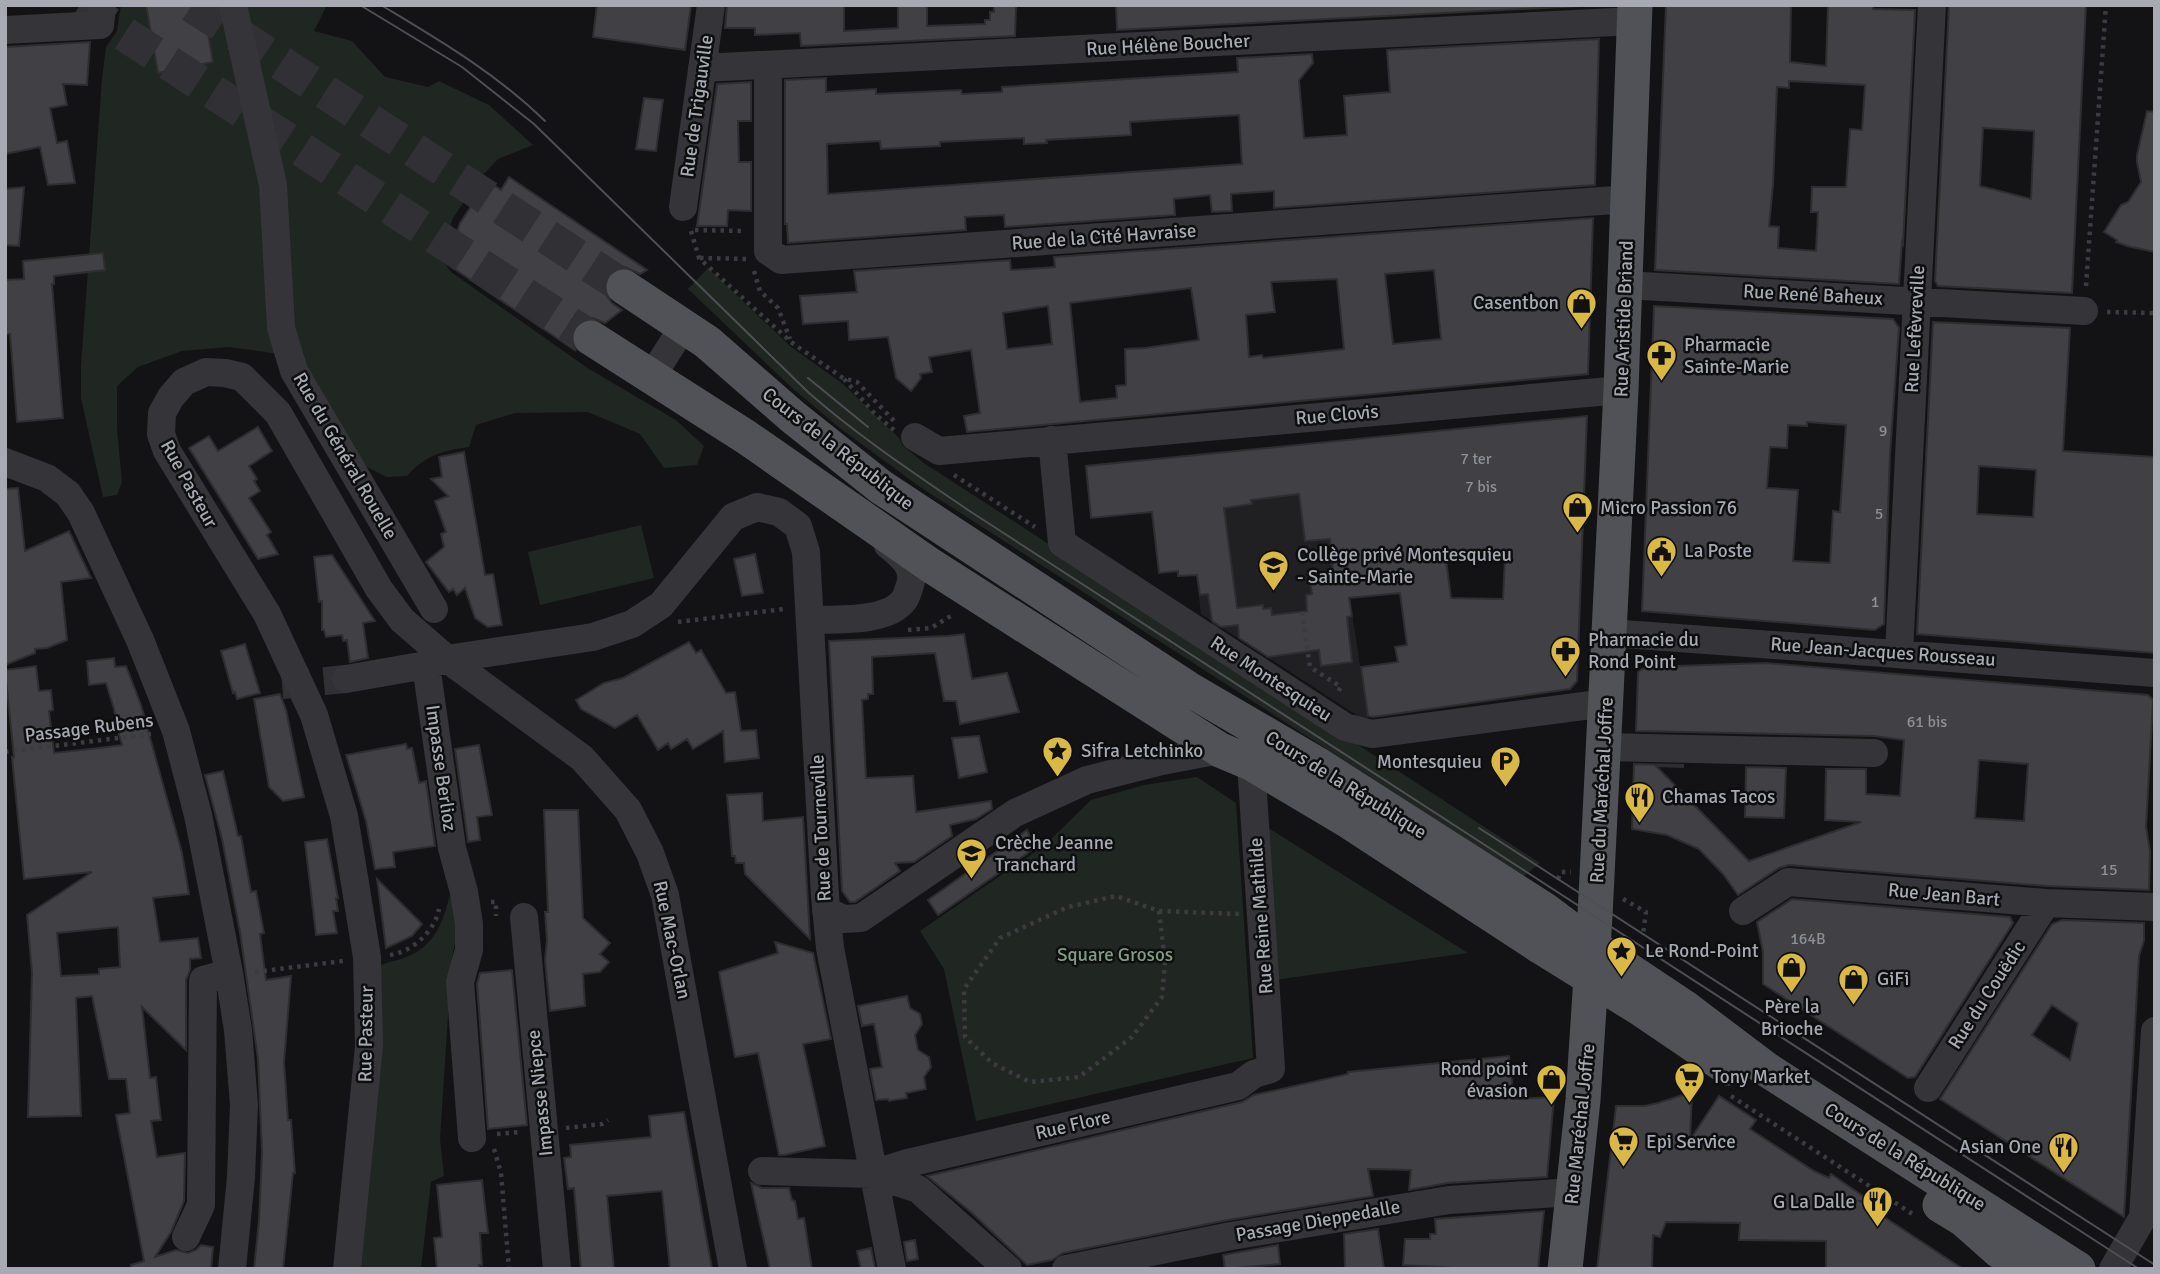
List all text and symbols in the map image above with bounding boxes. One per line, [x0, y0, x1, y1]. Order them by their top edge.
street label: Rue Hélène Boucher [1086, 29, 1250, 61]
street label: Rue de Trigauville [675, 33, 719, 179]
street label: Rue de la Cité Havraise [1011, 219, 1197, 255]
street label: Rue Aristide Briand [1609, 240, 1639, 398]
street label: Rue Lefèvreville [1900, 265, 1930, 393]
street label: Rue René Baheux [1743, 279, 1884, 311]
shop icon: Casentbon [1565, 286, 1599, 330]
place label: Casentbon [1473, 291, 1559, 315]
place label: Pharmacie Sainte-Marie [1684, 333, 1789, 379]
pharmacy icon: Pharmacie Sainte-Marie [1644, 339, 1678, 383]
street label: Rue du Général Rouelle [287, 368, 403, 544]
street label: Cours de la République [757, 382, 919, 516]
street label: Rue Clovis [1294, 399, 1380, 431]
house number: 9 [1879, 421, 1887, 441]
street label: Rue Pasteur [155, 436, 223, 532]
house number: 7 ter [1460, 449, 1492, 469]
house number: 7 bis [1465, 477, 1497, 497]
shop icon: Micro Passion 76 [1560, 491, 1594, 535]
place label: Micro Passion 76 [1600, 496, 1737, 520]
house number: 5 [1875, 504, 1883, 524]
public building icon: La Poste [1644, 534, 1678, 578]
place label: La Poste [1684, 539, 1752, 563]
place label: Collège privé Montesquieu - Sainte-Marie [1297, 543, 1512, 589]
school or university icon: Collège privé Montesquieu - Sainte-Marie [1257, 549, 1291, 593]
house number: 1 [1871, 592, 1879, 612]
place label: Pharmacie du Rond Point [1588, 628, 1699, 674]
street label: Rue Montesquieu [1206, 631, 1336, 727]
street label: Rue Jean-Jacques Rousseau [1770, 632, 1996, 672]
pharmacy icon: Pharmacie du Rond Point [1548, 634, 1582, 678]
street label: Rue du Maréchal Joffre [1585, 696, 1619, 884]
street label: Impasse Berlioz [420, 703, 462, 833]
street label: Passage Rubens [23, 708, 155, 748]
house number: 61 bis [1907, 712, 1947, 732]
street label: Cours de la République [1261, 726, 1431, 844]
place icon: Sifra Letchinko [1041, 734, 1075, 778]
place label: Sifra Letchinko [1081, 739, 1203, 763]
parking icon: Montesquieu [1488, 745, 1522, 789]
place label: Montesquieu [1377, 750, 1482, 774]
street label: Rue de Tourneville [805, 754, 837, 902]
restaurant icon: Chamas Tacos [1622, 780, 1656, 824]
place label: Chamas Tacos [1662, 785, 1775, 809]
place label: Crèche Jeanne Tranchard [995, 831, 1114, 877]
school or university icon: Crèche Jeanne Tranchard [955, 837, 989, 881]
street label: Rue Reine Mathilde [1244, 837, 1278, 995]
house number: 15 [2100, 860, 2118, 880]
street label: Rue Jean Bart [1887, 878, 2001, 912]
street label: Rue Mac-Orlan [648, 879, 696, 1001]
house number: 164B [1790, 929, 1826, 949]
place icon: Le Rond-Point [1605, 934, 1639, 978]
street label: Rue du Couëdic [1943, 936, 2031, 1054]
place label: Le Rond-Point [1645, 939, 1759, 963]
park label: Square Grosos [1057, 943, 1173, 967]
shop icon: Père la Brioche [1775, 951, 1809, 995]
shop icon: GiFi [1837, 962, 1871, 1006]
place label: GiFi [1877, 967, 1909, 991]
street label: Rue Pasteur [353, 985, 379, 1083]
place label: Père la Brioche [1761, 995, 1823, 1041]
street label: Impasse Niepce [521, 1029, 559, 1157]
street label: Rue Maréchal Joffre [1560, 1042, 1600, 1206]
place label: Rond point évasion [1440, 1057, 1528, 1103]
supermarket icon: Tony Market [1672, 1060, 1706, 1104]
shop icon: Rond point évasion [1534, 1063, 1568, 1107]
place label: Tony Market [1712, 1065, 1810, 1089]
street label: Cours de la République [1820, 1098, 1990, 1216]
street label: Rue Flore [1033, 1105, 1113, 1145]
supermarket icon: Epi Service [1606, 1125, 1640, 1169]
place label: Epi Service [1646, 1130, 1736, 1154]
restaurant icon: Asian One [2047, 1130, 2081, 1174]
place label: Asian One [1959, 1135, 2041, 1159]
restaurant icon: G La Dalle [1861, 1185, 1895, 1229]
place label: G La Dalle [1773, 1190, 1855, 1214]
street label: Passage Dieppedalle [1234, 1195, 1402, 1247]

